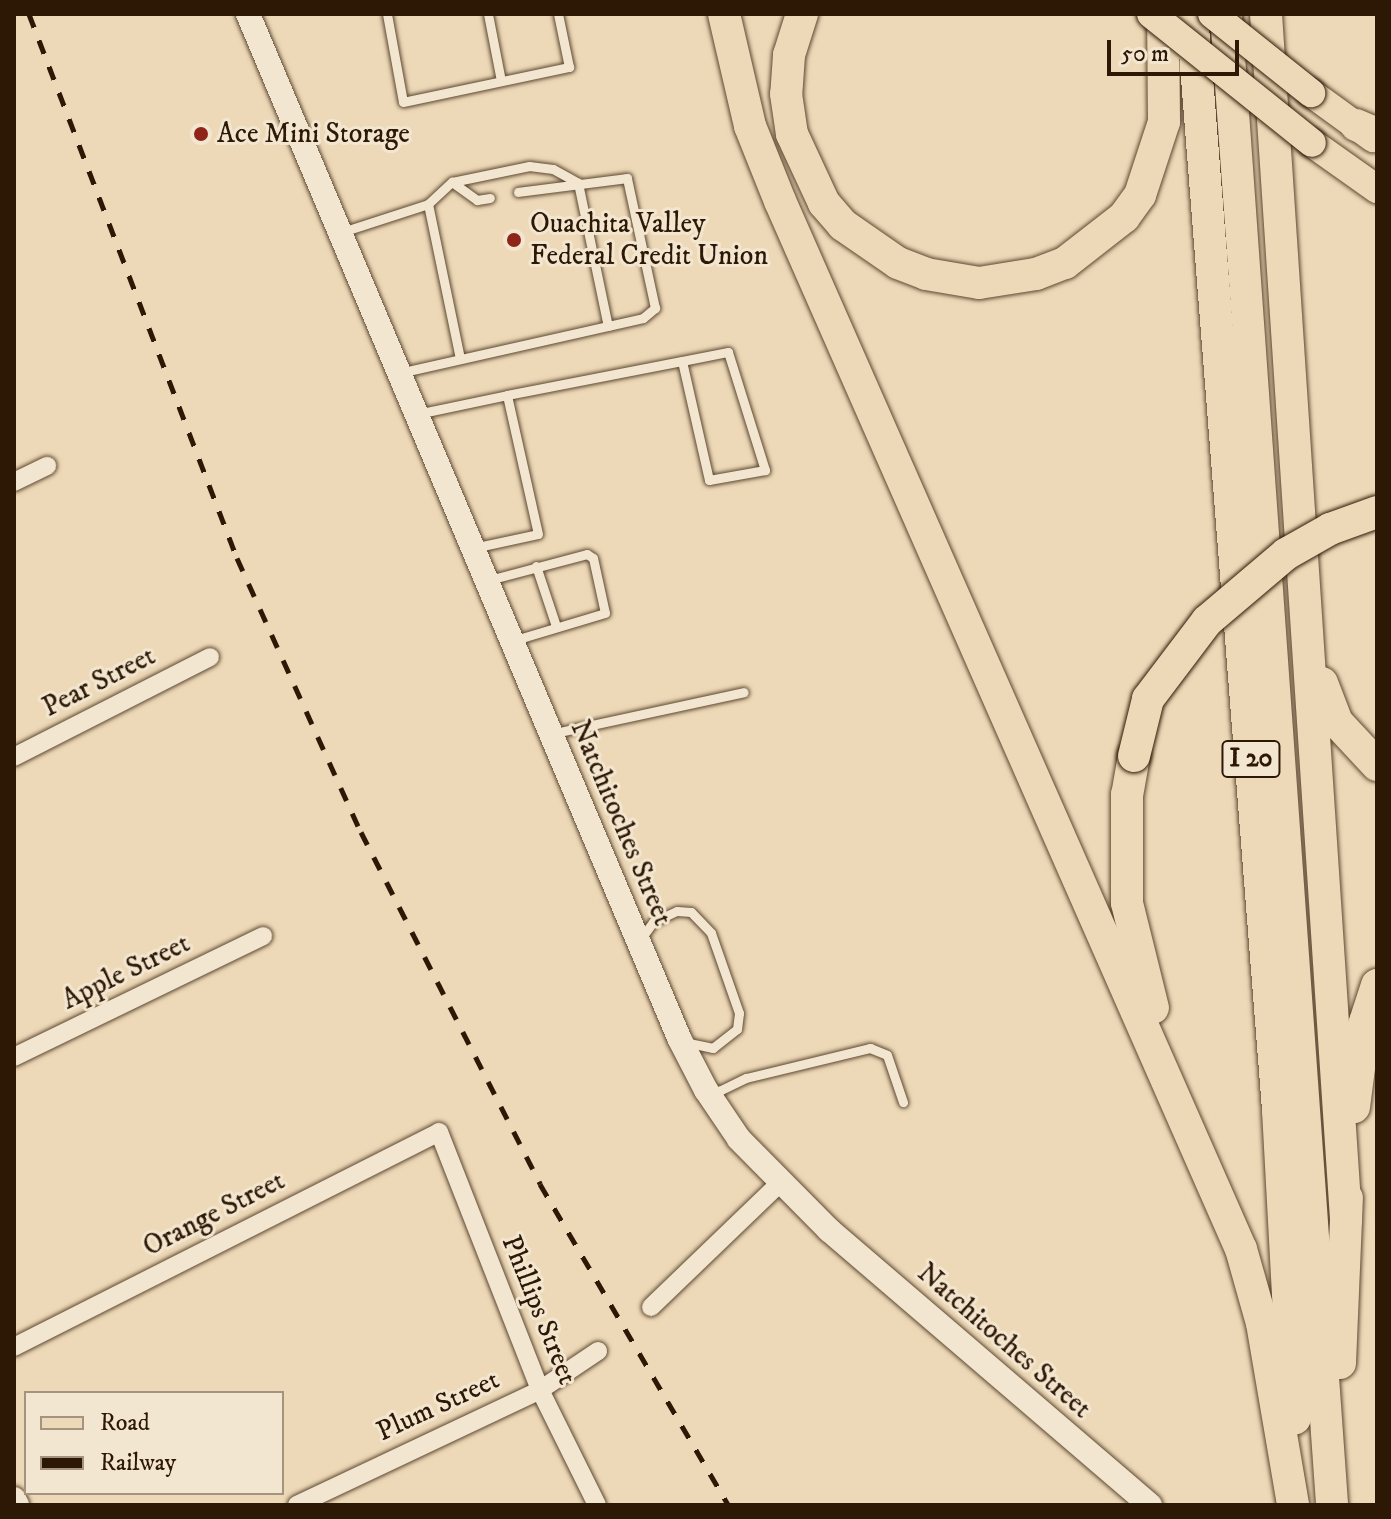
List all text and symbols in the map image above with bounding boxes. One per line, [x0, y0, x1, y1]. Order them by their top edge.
scale bar [1111, 24, 1243, 74]
text: 50 m [1121, 39, 1169, 69]
place label: Ace Mini Storage [217, 117, 410, 151]
marker: Ace Mini Storage [192, 125, 210, 143]
place label: Ouachita Valley Federal Credit Union [530, 207, 768, 273]
marker: Ouachita Valley Federal Credit Union [505, 231, 523, 249]
street label: Pear Street [37, 639, 161, 725]
street label: Natchitoches Street [563, 715, 679, 931]
road number: I 20 [1221, 737, 1281, 781]
street label: Apple Street [57, 927, 195, 1017]
street label: Orange Street [138, 1164, 290, 1264]
street label: Phillips Street [494, 1231, 584, 1389]
street label: Natchitoches Street [910, 1256, 1098, 1426]
street label: Plum Street [371, 1363, 505, 1449]
legend [24, 1391, 284, 1495]
text: Road [100, 1408, 150, 1438]
text: Railway [100, 1448, 176, 1478]

